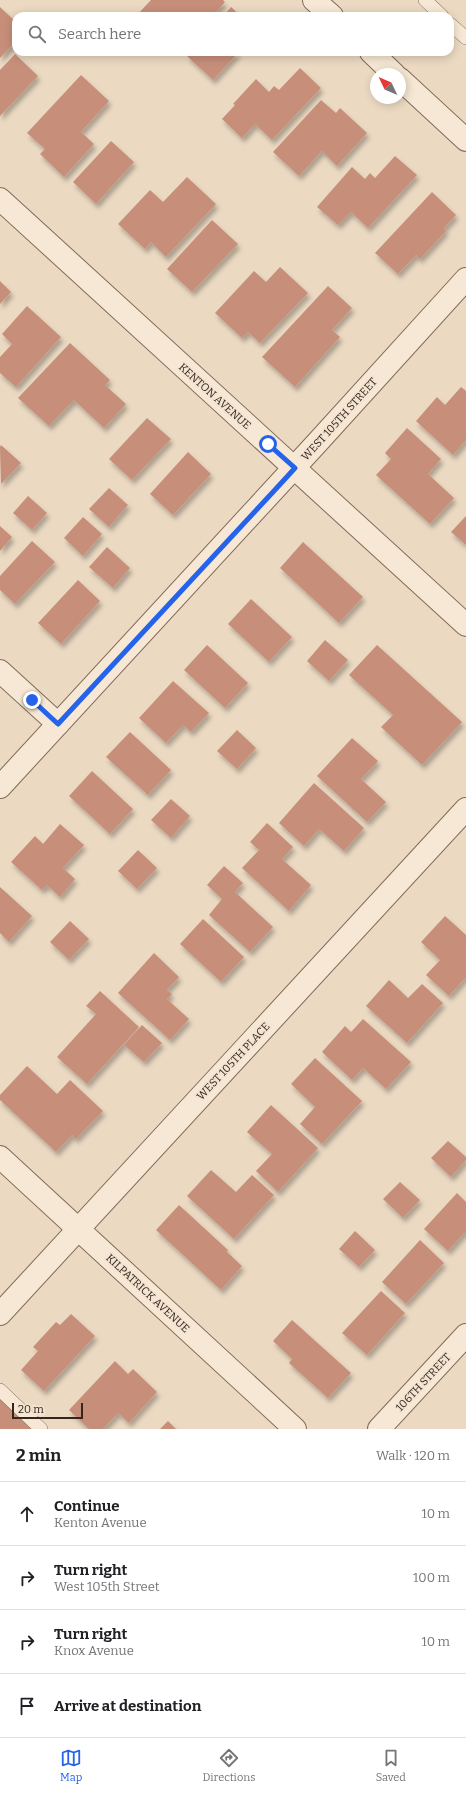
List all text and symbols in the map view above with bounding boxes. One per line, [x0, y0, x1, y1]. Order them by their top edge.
search box [12, 12, 454, 56]
icon: search [26, 23, 48, 45]
text: Search here [58, 25, 141, 43]
north arrow [370, 68, 406, 104]
street label: KENTON AVENUE [176, 361, 254, 432]
street label: WEST 105TH STREET [299, 375, 380, 463]
route start [259, 435, 277, 453]
route end [23, 691, 41, 709]
street label: WEST 105TH PLACE [194, 1020, 273, 1103]
street label: KILPATRICK AVENUE [103, 1251, 192, 1335]
street label: 106TH STREET [393, 1350, 454, 1414]
scale bar [12, 1401, 83, 1420]
text: 20 m [18, 1403, 44, 1416]
text: 2 min [16, 1445, 61, 1466]
text: Walk · 120 m [376, 1448, 450, 1463]
text: Continue [54, 1497, 120, 1515]
icon: ahead [16, 1503, 38, 1525]
text: 10 m [421, 1506, 450, 1521]
text: Kenton Avenue [54, 1515, 147, 1530]
text: Turn right [54, 1561, 127, 1579]
icon: right [16, 1567, 38, 1589]
text: 100 m [413, 1570, 450, 1585]
text: West 105th Street [54, 1579, 160, 1594]
text: Turn right [54, 1625, 127, 1643]
icon: right [16, 1631, 38, 1653]
text: 10 m [421, 1634, 450, 1649]
text: Knox Avenue [54, 1643, 134, 1658]
icon: arrive [16, 1695, 38, 1717]
text: Arrive at destination [54, 1697, 201, 1715]
tab: Map [60, 1747, 82, 1784]
tab: Directions [203, 1747, 255, 1784]
tab: Saved [376, 1747, 406, 1784]

